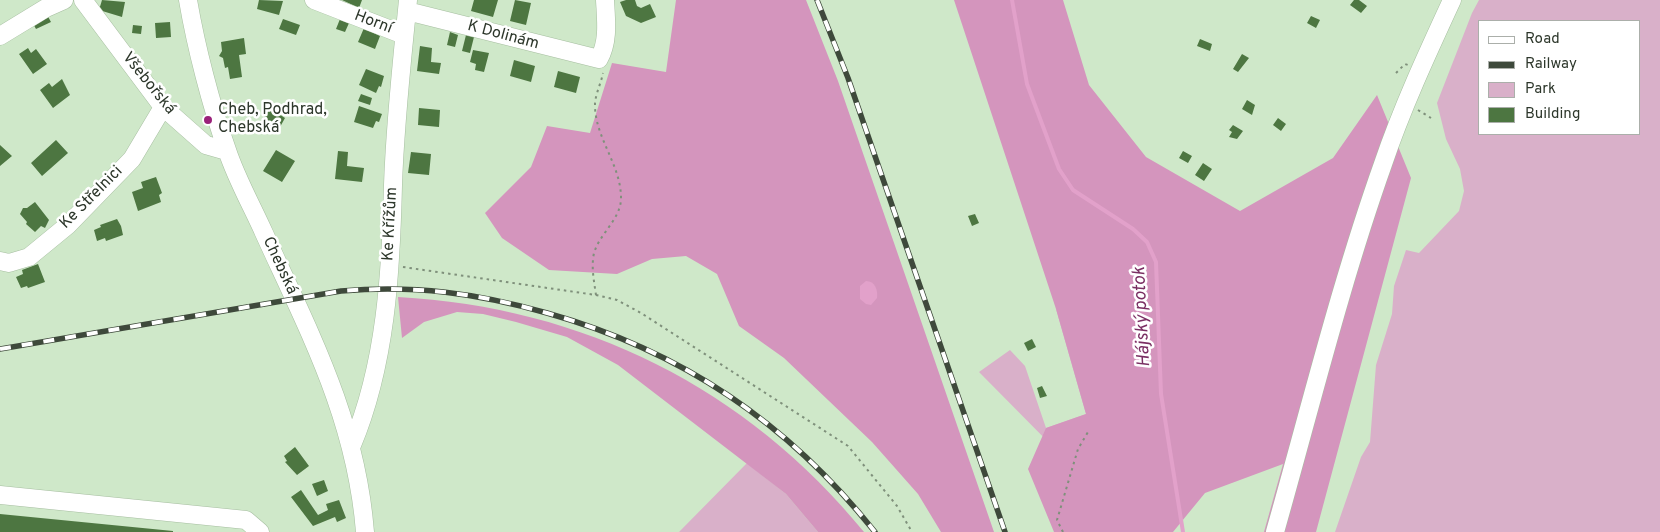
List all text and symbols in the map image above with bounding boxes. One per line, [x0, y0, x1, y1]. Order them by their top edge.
street label: Horní [351, 7, 395, 39]
street label: K Dolinám [465, 17, 541, 55]
legend [1478, 20, 1640, 135]
text: Road [1525, 30, 1560, 49]
street label: Všebořská [117, 49, 179, 119]
text: Railway [1525, 55, 1577, 74]
text: Park [1525, 80, 1556, 99]
place label: Cheb, Podhrad, Chebská [218, 101, 327, 139]
text: Building [1525, 105, 1580, 124]
marker: Cheb, Podhrad, Chebská [202, 114, 214, 126]
street label: Ke Střelnici [57, 163, 127, 233]
street label: Ke Křížům [379, 186, 403, 262]
street label: Chebská [257, 234, 301, 298]
water label: Hájský potok [1130, 266, 1156, 368]

